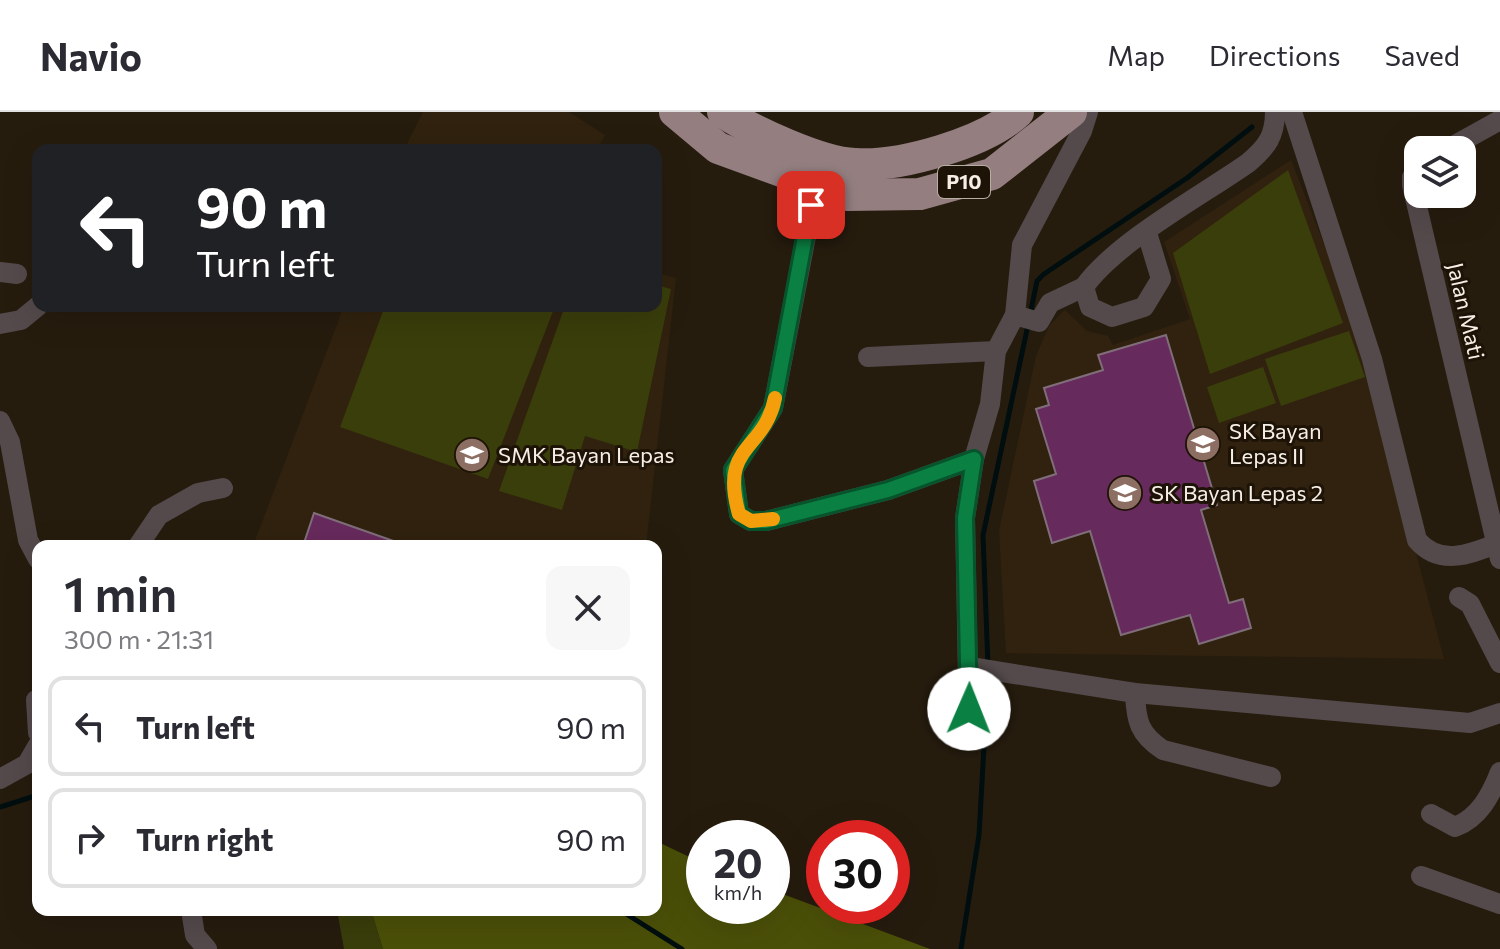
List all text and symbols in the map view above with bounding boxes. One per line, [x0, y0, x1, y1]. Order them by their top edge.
text: Navio [40, 32, 142, 79]
text: Map [1107, 38, 1165, 72]
text: Directions [1209, 38, 1340, 72]
text: Saved [1384, 38, 1460, 72]
map controls [1404, 136, 1476, 208]
button: layers [1404, 136, 1476, 208]
road number: P10 [938, 166, 990, 198]
text: 90 m [196, 171, 327, 240]
pin [777, 171, 845, 239]
icon: left [64, 176, 168, 280]
icon: arrive [789, 183, 833, 227]
text: Turn left [196, 240, 335, 284]
street label: Jalan Mati [1442, 260, 1491, 362]
place label: SK Bayan Lepas II [1229, 417, 1322, 469]
school or university icon: SK Bayan Lepas II [1184, 425, 1222, 463]
school or university icon: SMK Bayan Lepas [453, 436, 491, 474]
place label: SMK Bayan Lepas [498, 441, 675, 468]
school or university icon: SK Bayan Lepas 2 [1106, 474, 1144, 512]
place label: SK Bayan Lepas 2 [1151, 479, 1323, 506]
text: 1 min [64, 563, 177, 622]
button: close [546, 566, 630, 650]
text: 300 m · 21:31 [64, 623, 214, 654]
position arrow [927, 667, 1011, 751]
icon: left [68, 704, 112, 748]
text: Turn left [136, 708, 255, 745]
text: 90 m [556, 708, 626, 745]
icon: right [68, 816, 112, 860]
text: Turn right [136, 820, 273, 857]
text: 90 m [556, 820, 626, 857]
speed limit sign: 30 [806, 820, 910, 924]
text: 20 [713, 837, 763, 886]
text: km/h [714, 880, 762, 904]

